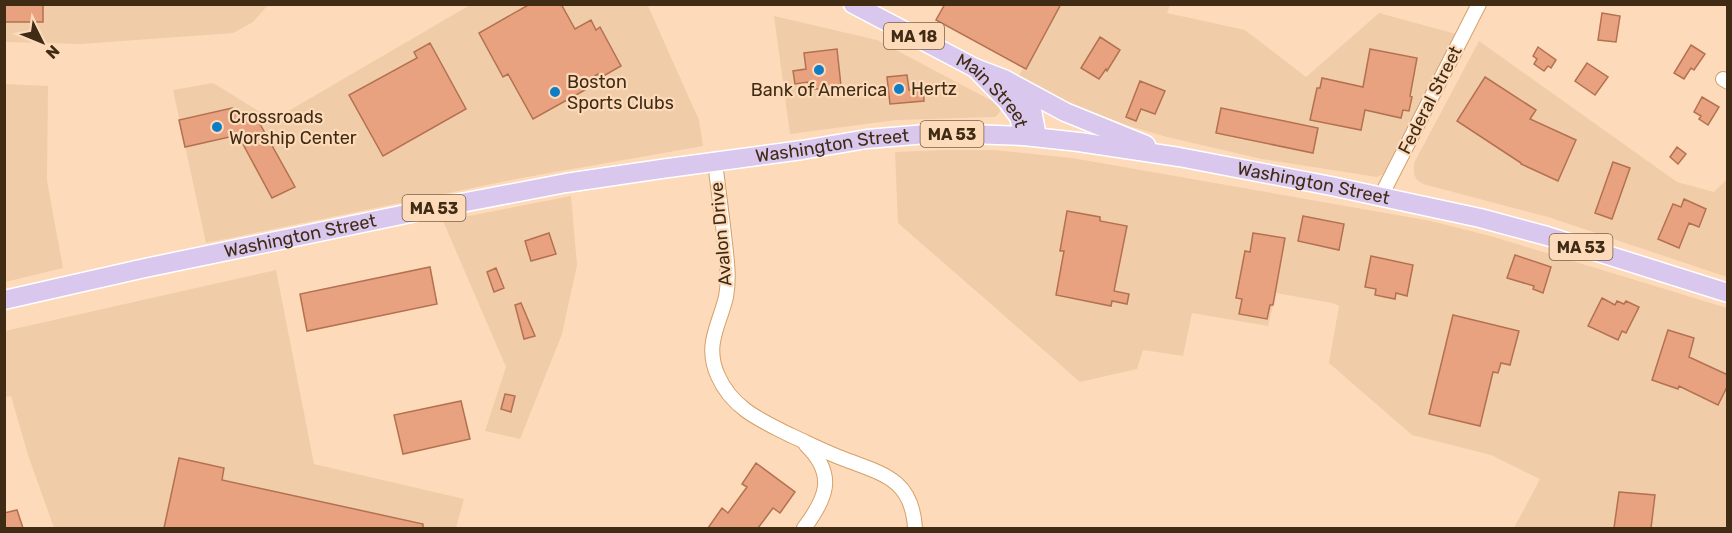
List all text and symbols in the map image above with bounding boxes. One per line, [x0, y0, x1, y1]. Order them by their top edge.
north arrow [12, 12, 72, 72]
road number: MA 18 [884, 23, 944, 49]
text: N [42, 41, 63, 63]
street label: Federal Street [1393, 42, 1467, 158]
street label: Main Street [952, 49, 1032, 130]
marker: Bank of America [812, 63, 826, 77]
place label: Boston Sports Clubs [567, 71, 674, 114]
place label: Hertz [911, 78, 957, 100]
place label: Bank of America [751, 79, 887, 101]
marker: Hertz [892, 82, 906, 96]
marker: Boston Sports Clubs [548, 85, 562, 99]
place label: Crossroads Worship Center [229, 106, 357, 149]
marker: Crossroads Worship Center [210, 120, 224, 134]
road number: MA 53 [920, 121, 984, 147]
street label: Washington Street [754, 125, 910, 167]
street label: Washington Street [1235, 157, 1392, 209]
street label: Avalon Drive [705, 181, 737, 287]
road number: MA 53 [402, 195, 466, 221]
street label: Washington Street [222, 209, 378, 262]
road number: MA 53 [1550, 234, 1612, 260]

